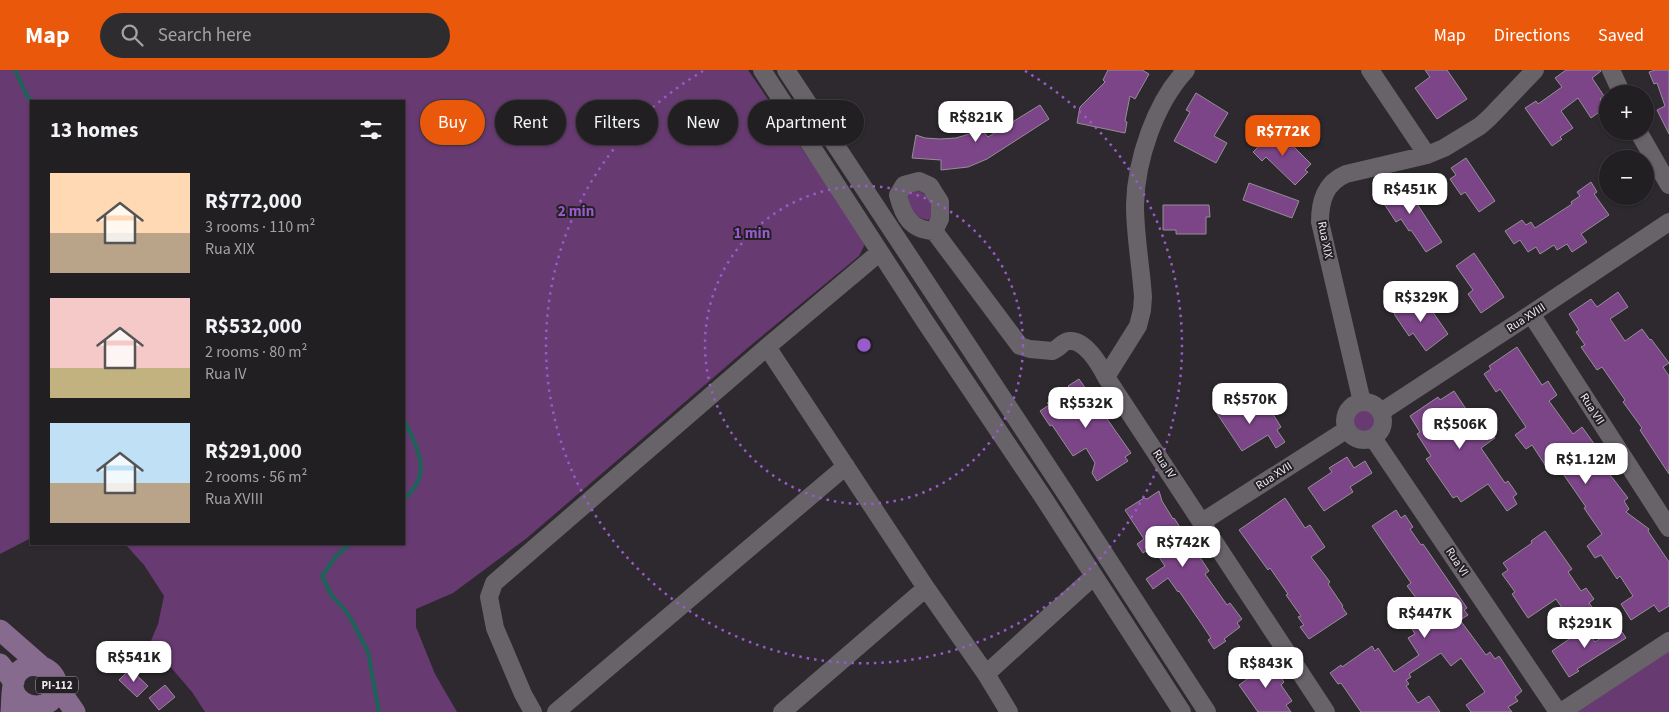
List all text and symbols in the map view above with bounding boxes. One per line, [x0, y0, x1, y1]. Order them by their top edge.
search box [100, 13, 450, 58]
text: Map [25, 18, 70, 53]
icon: search [118, 21, 146, 49]
text: Search here [158, 22, 251, 49]
text: Map [1434, 23, 1466, 48]
text: Directions [1494, 23, 1570, 48]
text: Saved [1598, 23, 1644, 48]
map controls [1599, 85, 1654, 205]
button: + [1599, 85, 1654, 140]
chip: Buy [420, 100, 485, 145]
chip: Rent [495, 100, 566, 145]
chip: Filters [576, 100, 658, 145]
chip: New [668, 100, 738, 145]
chip: Apartment [748, 100, 864, 145]
pin: R$821K [935, 100, 1017, 143]
text: R$821K [949, 106, 1003, 128]
pin: R$772K [1242, 114, 1324, 157]
text: 13 homes [50, 115, 138, 145]
icon: filters [357, 116, 385, 144]
text: R$772K [1256, 120, 1310, 142]
button: − [1599, 150, 1654, 205]
pin: R$451K [1369, 172, 1451, 215]
text: R$451K [1383, 178, 1437, 200]
text: R$772,000 [205, 186, 302, 216]
icon: home [90, 193, 150, 253]
text: 2 min [558, 201, 594, 222]
text: 3 rooms · 110 m² [205, 216, 315, 238]
street label: Rua XIX [1313, 220, 1337, 260]
text: 1 min [734, 223, 770, 244]
text: Rua XIX [205, 238, 255, 260]
pin: R$329K [1380, 280, 1462, 323]
text: R$329K [1394, 286, 1448, 308]
street label: Rua XVIII [1503, 299, 1549, 337]
text: R$532,000 [205, 311, 302, 341]
icon: home [90, 318, 150, 378]
centre of rings [855, 336, 873, 354]
text: 2 rooms · 80 m² [205, 341, 307, 363]
text: Rua IV [205, 363, 247, 385]
pin: R$570K [1209, 382, 1291, 425]
pin: R$532K [1045, 386, 1127, 429]
text: R$570K [1223, 388, 1277, 410]
street label: Rua VII [1576, 390, 1608, 428]
text: R$532K [1059, 392, 1113, 414]
pin: R$506K [1419, 408, 1501, 450]
text: R$506K [1433, 413, 1487, 435]
text: R$291,000 [205, 436, 302, 466]
pin: R$1.12M [1540, 442, 1632, 485]
icon: home [90, 443, 150, 503]
street label: Rua IV [1148, 446, 1180, 482]
text: R$1.12M [1556, 448, 1616, 470]
street label: Rua XVII [1252, 458, 1296, 494]
text: 2 rooms · 56 m² [205, 466, 307, 488]
text: Rua XVIII [205, 488, 263, 510]
pin: R$742K [1142, 526, 1224, 568]
text: R$742K [1156, 531, 1210, 553]
street label: Rua VI [1441, 544, 1473, 580]
pin: R$447K [1384, 596, 1466, 639]
text: R$447K [1398, 602, 1452, 624]
pin: R$291K [1544, 606, 1626, 649]
text: R$291K [1558, 612, 1612, 634]
pin: R$541K [93, 640, 175, 683]
text: R$541K [107, 646, 161, 668]
pin: R$843K [1225, 646, 1307, 689]
text: R$843K [1239, 652, 1293, 674]
road number: PI-112 [36, 676, 78, 694]

